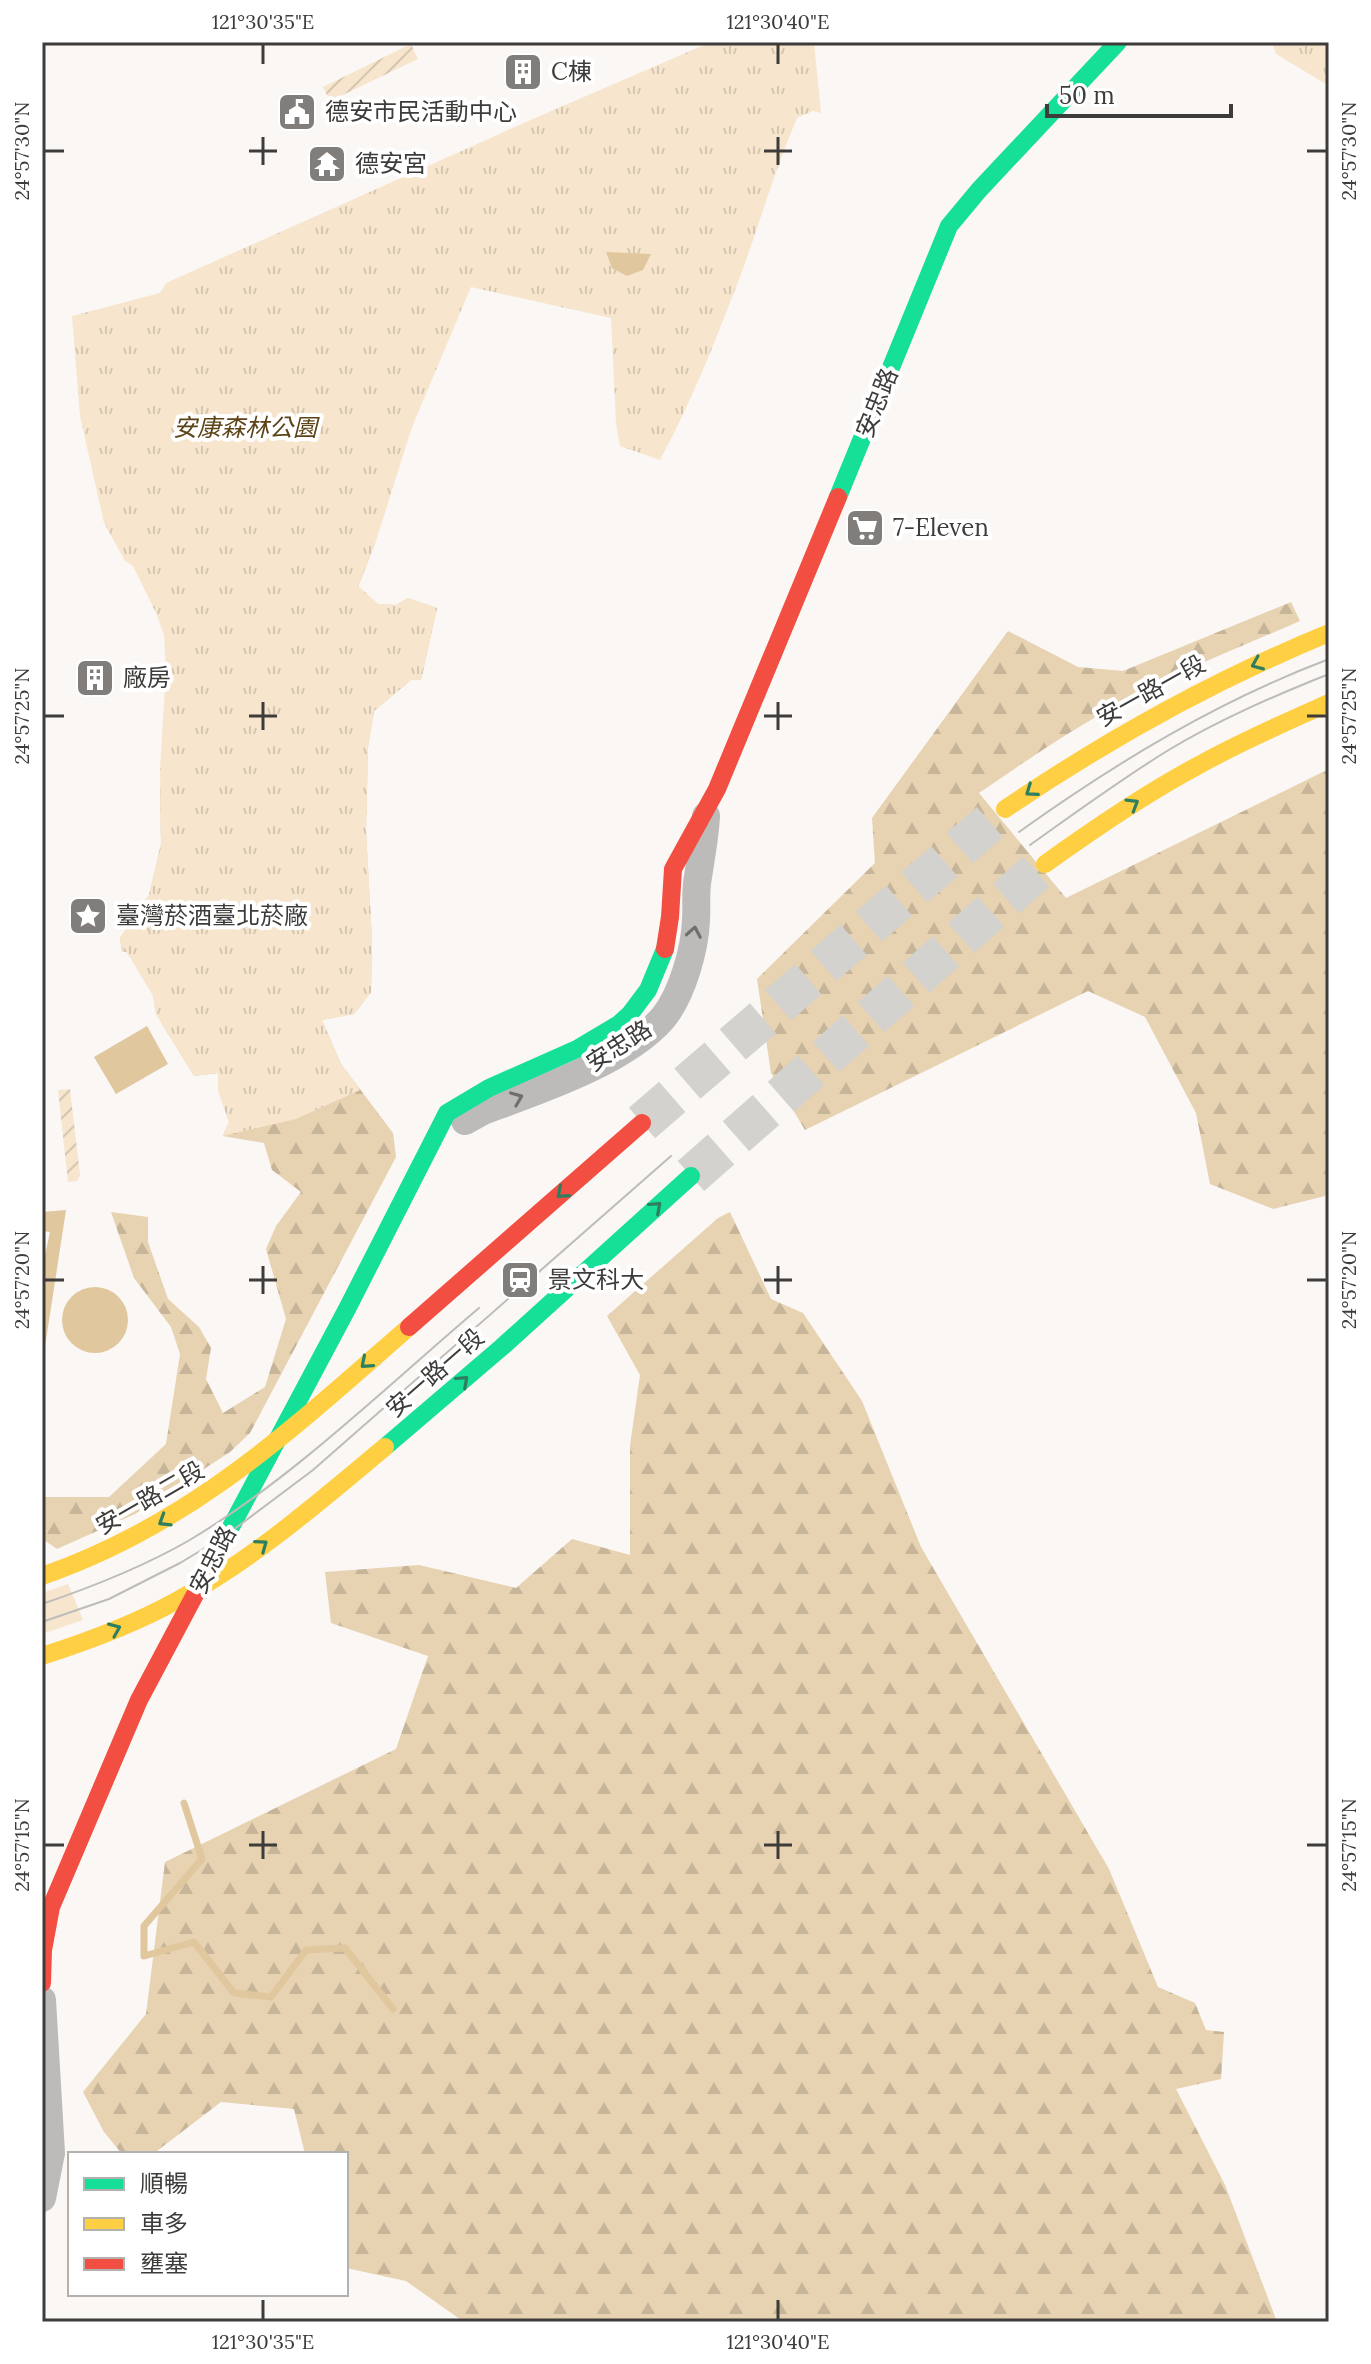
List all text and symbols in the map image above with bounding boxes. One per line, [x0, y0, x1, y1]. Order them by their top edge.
text: 121°30'35"E [212, 9, 314, 34]
text: 121°30'40"E [727, 9, 829, 34]
building icon: C棟 [502, 51, 544, 93]
place label: C棟 [551, 56, 592, 87]
scale bar [1047, 68, 1231, 118]
text: 50 m [1059, 80, 1115, 111]
public building icon: 德安市民活動中心 [276, 91, 318, 133]
place label: 德安市民活動中心 [325, 96, 517, 127]
text: 24°57'30"N [9, 102, 34, 200]
text: 24°57'30"N [1336, 102, 1361, 200]
temple icon: 德安宮 [306, 143, 348, 185]
place label: 德安宮 [355, 148, 427, 179]
street label: 安忠路 [849, 364, 904, 442]
park label: 安康森林公園 [173, 412, 320, 443]
supermarket icon: 7-Eleven [844, 507, 886, 549]
place label: 7-Eleven [893, 512, 989, 543]
street label: 安一路一段 [1091, 648, 1211, 733]
one-way arrow [1251, 654, 1265, 670]
building icon: 廠房 [74, 657, 116, 699]
place label: 廠房 [123, 662, 171, 693]
text: 24°57'25"N [9, 667, 34, 765]
text: 24°57'25"N [1336, 667, 1361, 765]
one-way arrow [1025, 781, 1039, 796]
one-way arrow [1124, 798, 1139, 814]
place icon: 臺灣菸酒臺北菸廠 [67, 895, 109, 937]
place label: 臺灣菸酒臺北菸廠 [116, 900, 308, 931]
one-way arrow [685, 925, 702, 939]
street label: 安忠路 [580, 1013, 657, 1078]
one-way arrow [509, 1091, 523, 1108]
one-way arrow [556, 1183, 571, 1198]
one-way arrow [647, 1202, 662, 1217]
text: 24°57'20"N [9, 1231, 34, 1329]
text: 24°57'20"N [1336, 1231, 1361, 1329]
station icon: 景文科大 [499, 1259, 541, 1301]
place label: 景文科大 [548, 1264, 644, 1295]
street label: 安一路一段 [379, 1322, 490, 1424]
one-way arrow [360, 1354, 375, 1368]
one-way arrow [454, 1377, 469, 1391]
street label: 安一路二段 [90, 1454, 209, 1541]
one-way arrow [158, 1512, 173, 1527]
street label: 安忠路 [182, 1521, 243, 1599]
one-way arrow [253, 1541, 268, 1555]
one-way arrow [107, 1623, 121, 1639]
text: 24°57'15"N [9, 1798, 34, 1892]
text: 24°57'15"N [1336, 1798, 1361, 1892]
legend [68, 2152, 348, 2296]
text: 順暢 [140, 2168, 188, 2199]
text: 車多 [140, 2208, 188, 2239]
text: 壅塞 [140, 2248, 188, 2279]
text: 121°30'35"E [212, 2329, 314, 2354]
text: 121°30'40"E [727, 2329, 829, 2354]

